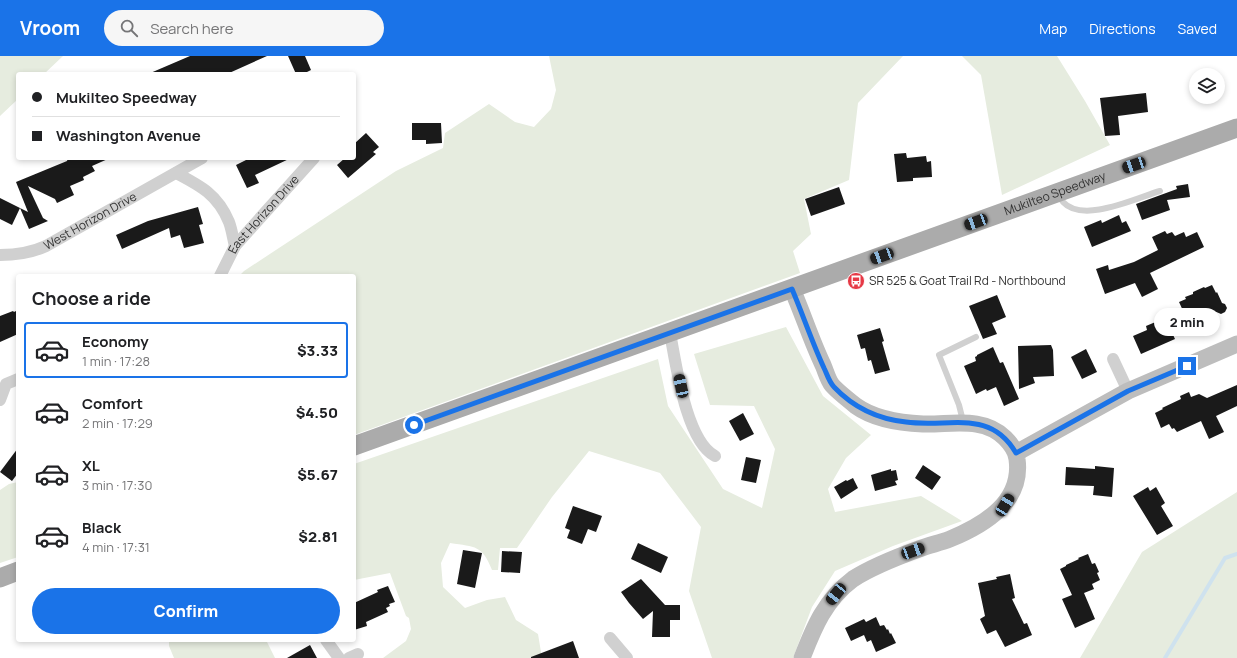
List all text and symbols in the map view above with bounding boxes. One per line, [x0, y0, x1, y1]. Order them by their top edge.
search box [104, 10, 384, 46]
text: Vroom [20, 15, 80, 41]
icon: search [118, 17, 140, 39]
text: Search here [150, 18, 234, 39]
text: Map [1039, 19, 1067, 38]
text: Directions [1089, 19, 1156, 38]
text: Saved [1178, 19, 1217, 38]
map controls [1189, 68, 1225, 104]
button: layers [1189, 68, 1225, 104]
text: Mukilteo Speedway [56, 87, 197, 108]
text: Washington Avenue [56, 125, 201, 146]
car [1121, 155, 1147, 175]
street label: Mukilteo Speedway [1001, 167, 1109, 219]
street label: East Horizon Drive [224, 171, 303, 256]
street label: West Horizon Drive [40, 188, 139, 254]
car [963, 212, 989, 232]
car [869, 246, 895, 266]
bus stop icon: SR 525 & Goat Trail Rd - Northbound [846, 271, 866, 291]
place label: SR 525 & Goat Trail Rd - Northbound [869, 272, 1066, 289]
text: Choose a ride [32, 286, 151, 310]
callout: 2 min [1154, 308, 1220, 336]
text: 2 min [1170, 313, 1204, 331]
text: Economy [82, 331, 149, 352]
icon: car [34, 332, 70, 368]
text: $3.33 [297, 340, 338, 361]
text: 1 min · 17:28 [82, 352, 150, 370]
route end [1178, 357, 1196, 375]
car [673, 373, 689, 399]
text: Comfort [82, 393, 143, 414]
icon: car [34, 394, 70, 430]
text: $4.50 [296, 402, 338, 423]
text: 2 min · 17:29 [82, 414, 153, 432]
route start [405, 416, 423, 434]
text: XL [82, 455, 100, 476]
icon: car [34, 456, 70, 492]
text: $5.67 [297, 464, 338, 485]
text: 3 min · 17:30 [82, 476, 152, 494]
car [994, 492, 1016, 518]
text: Black [82, 517, 121, 538]
icon: car [34, 518, 70, 554]
text: $2.81 [298, 526, 338, 547]
text: 4 min · 17:31 [82, 538, 150, 556]
car [900, 541, 926, 561]
car [824, 581, 848, 607]
button: Confirm [32, 588, 340, 634]

